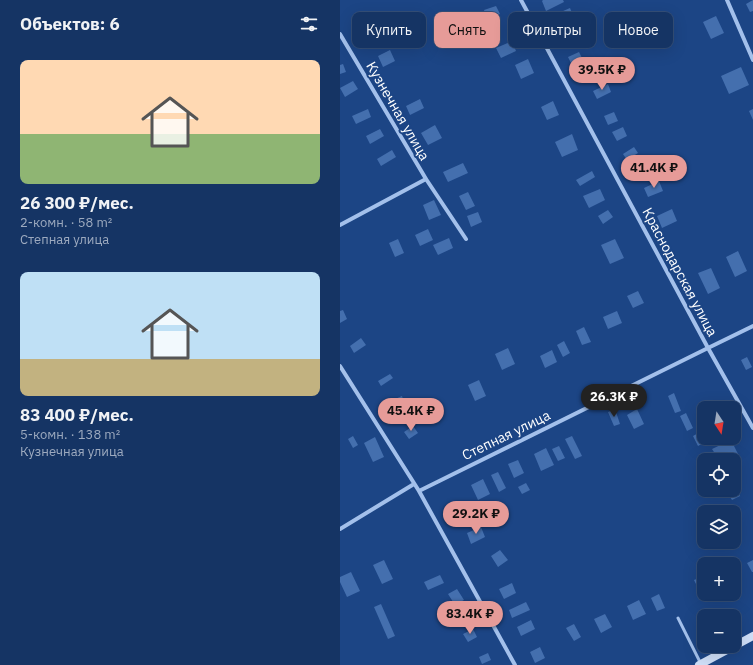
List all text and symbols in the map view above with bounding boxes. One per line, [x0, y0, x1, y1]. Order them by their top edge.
chip: Купить [352, 12, 426, 48]
chip: Снять [434, 12, 500, 48]
chip: Фильтры [508, 12, 596, 48]
chip: Новое [604, 12, 673, 48]
text: Объектов: 6 [20, 13, 120, 35]
icon: filters [298, 13, 320, 35]
pin: 39.5K ₽ [565, 57, 639, 91]
street label: Кузнечная улица [362, 58, 434, 164]
text: 39.5K ₽ [578, 61, 626, 78]
icon: home [134, 86, 206, 158]
pin: 41.4K ₽ [617, 155, 691, 189]
text: 41.4K ₽ [630, 159, 678, 176]
text: 26 300 ₽/мес. [20, 192, 134, 214]
street label: Краснодарская улица [638, 204, 722, 340]
text: 2-комн. · 58 m² [20, 214, 112, 231]
text: Степная улица [20, 231, 109, 248]
icon: home [134, 298, 206, 370]
pin: 26.3K ₽ [577, 384, 651, 418]
text: 26.3K ₽ [590, 388, 638, 405]
pin: 45.4K ₽ [374, 398, 448, 432]
north arrow [697, 401, 741, 445]
map controls [697, 401, 741, 653]
text: 45.4K ₽ [387, 402, 435, 419]
text: 83 400 ₽/мес. [20, 404, 134, 426]
street label: Степная улица [459, 406, 554, 464]
text: 5-комн. · 138 m² [20, 426, 120, 443]
text: Кузнечная улица [20, 443, 124, 460]
button: locate [697, 453, 741, 497]
pin: 29.2K ₽ [439, 501, 513, 535]
text: 29.2K ₽ [452, 505, 500, 522]
button: layers [697, 505, 741, 549]
button: + [697, 557, 741, 601]
pin: 83.4K ₽ [433, 601, 507, 635]
text: 83.4K ₽ [446, 605, 494, 622]
button: − [697, 609, 741, 653]

